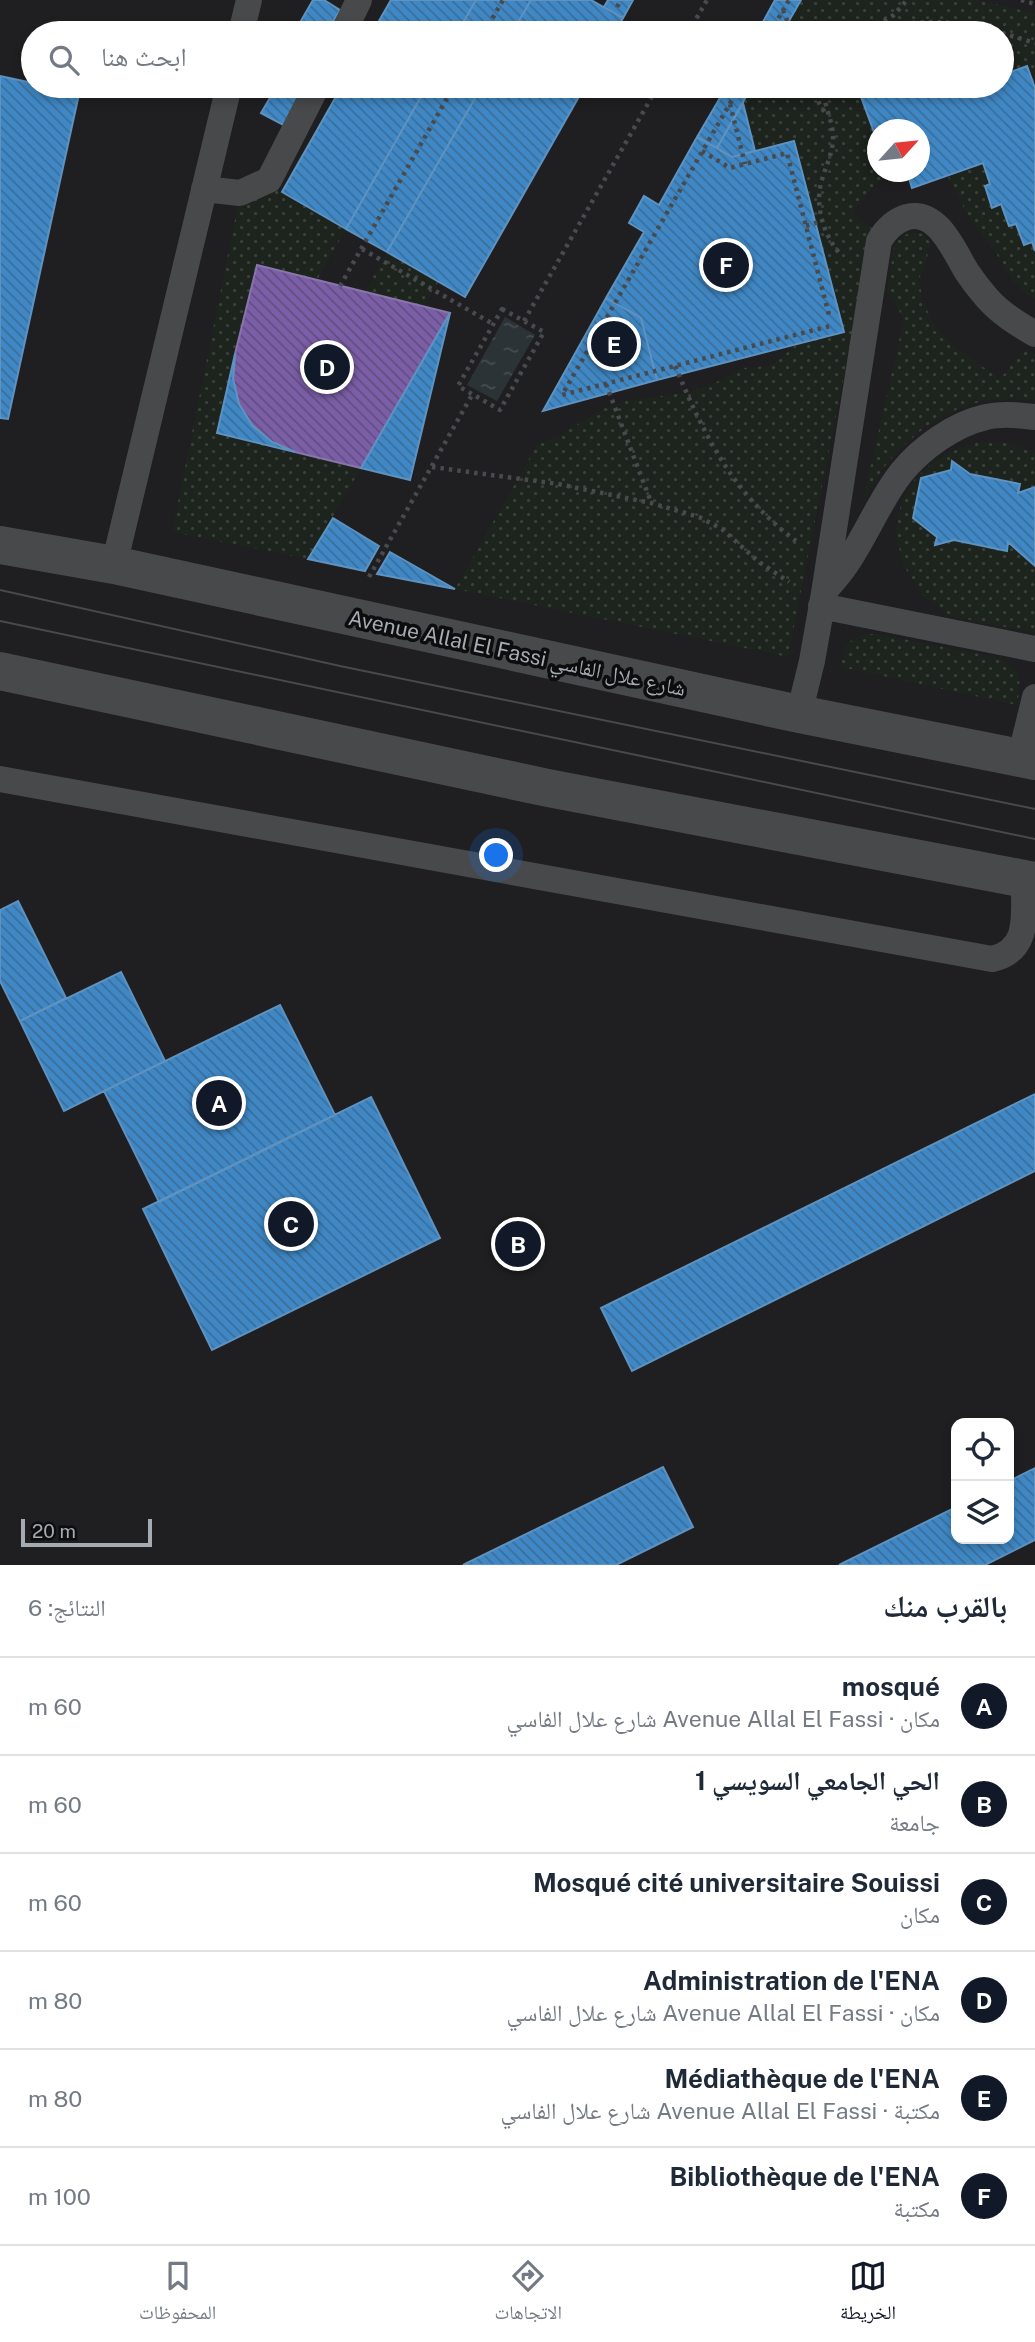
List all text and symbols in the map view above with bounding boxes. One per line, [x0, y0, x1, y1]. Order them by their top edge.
search box [21, 21, 1014, 98]
icon: search [45, 41, 83, 79]
text: ابحث هنا [101, 41, 187, 72]
north arrow [867, 119, 930, 182]
pin: F [703, 239, 749, 291]
pin: E [591, 318, 637, 370]
pin: D [304, 341, 350, 393]
street label: Avenue Allal El Fassi شارع علال الفاسي [345, 605, 688, 705]
your location [479, 838, 513, 872]
pin: A [196, 1077, 242, 1129]
pin: C [268, 1198, 314, 1250]
pin: B [495, 1218, 541, 1270]
map controls [951, 1418, 1014, 1544]
button: locate [951, 1418, 1014, 1481]
button: layers [951, 1481, 1014, 1544]
scale bar [21, 1516, 152, 1548]
text: 20 m [32, 1520, 76, 1542]
text: بالقرب منك [883, 1588, 1007, 1624]
text: النتائج: 6 [28, 1594, 106, 1621]
text: mosqué [842, 1671, 940, 1702]
text: 60 m [28, 1693, 82, 1720]
text: A [976, 1693, 992, 1720]
text: مكان · Avenue Allal El Fassi شارع علال الفاسي [507, 1705, 940, 1732]
text: الحي الجامعي السويسي 1 [695, 1765, 940, 1796]
text: 60 m [28, 1791, 82, 1818]
text: B [976, 1791, 992, 1818]
text: جامعة [889, 1809, 940, 1836]
text: Mosqué cité universitaire Souissi [533, 1867, 940, 1898]
text: 60 m [28, 1889, 82, 1916]
text: C [976, 1889, 992, 1916]
text: مكان [900, 1901, 940, 1928]
text: Administration de l'ENA [643, 1965, 940, 1996]
text: 80 m [28, 1987, 82, 2014]
text: D [976, 1987, 992, 2014]
text: مكان · Avenue Allal El Fassi شارع علال الفاسي [507, 1999, 940, 2026]
text: Médiathèque de l'ENA [664, 2063, 940, 2094]
text: 80 m [28, 2085, 82, 2112]
text: E [977, 2085, 991, 2112]
text: مكتبة · Avenue Allal El Fassi شارع علال الفاسي [500, 2097, 940, 2124]
text: Bibliothèque de l'ENA [669, 2161, 940, 2192]
text: 100 m [28, 2183, 91, 2210]
text: F [977, 2183, 991, 2210]
text: مكتبة [894, 2195, 940, 2222]
tab: المحفوظات [139, 2257, 216, 2331]
tab: الاتجاهات [494, 2257, 562, 2331]
tab: الخريطة [840, 2257, 896, 2331]

